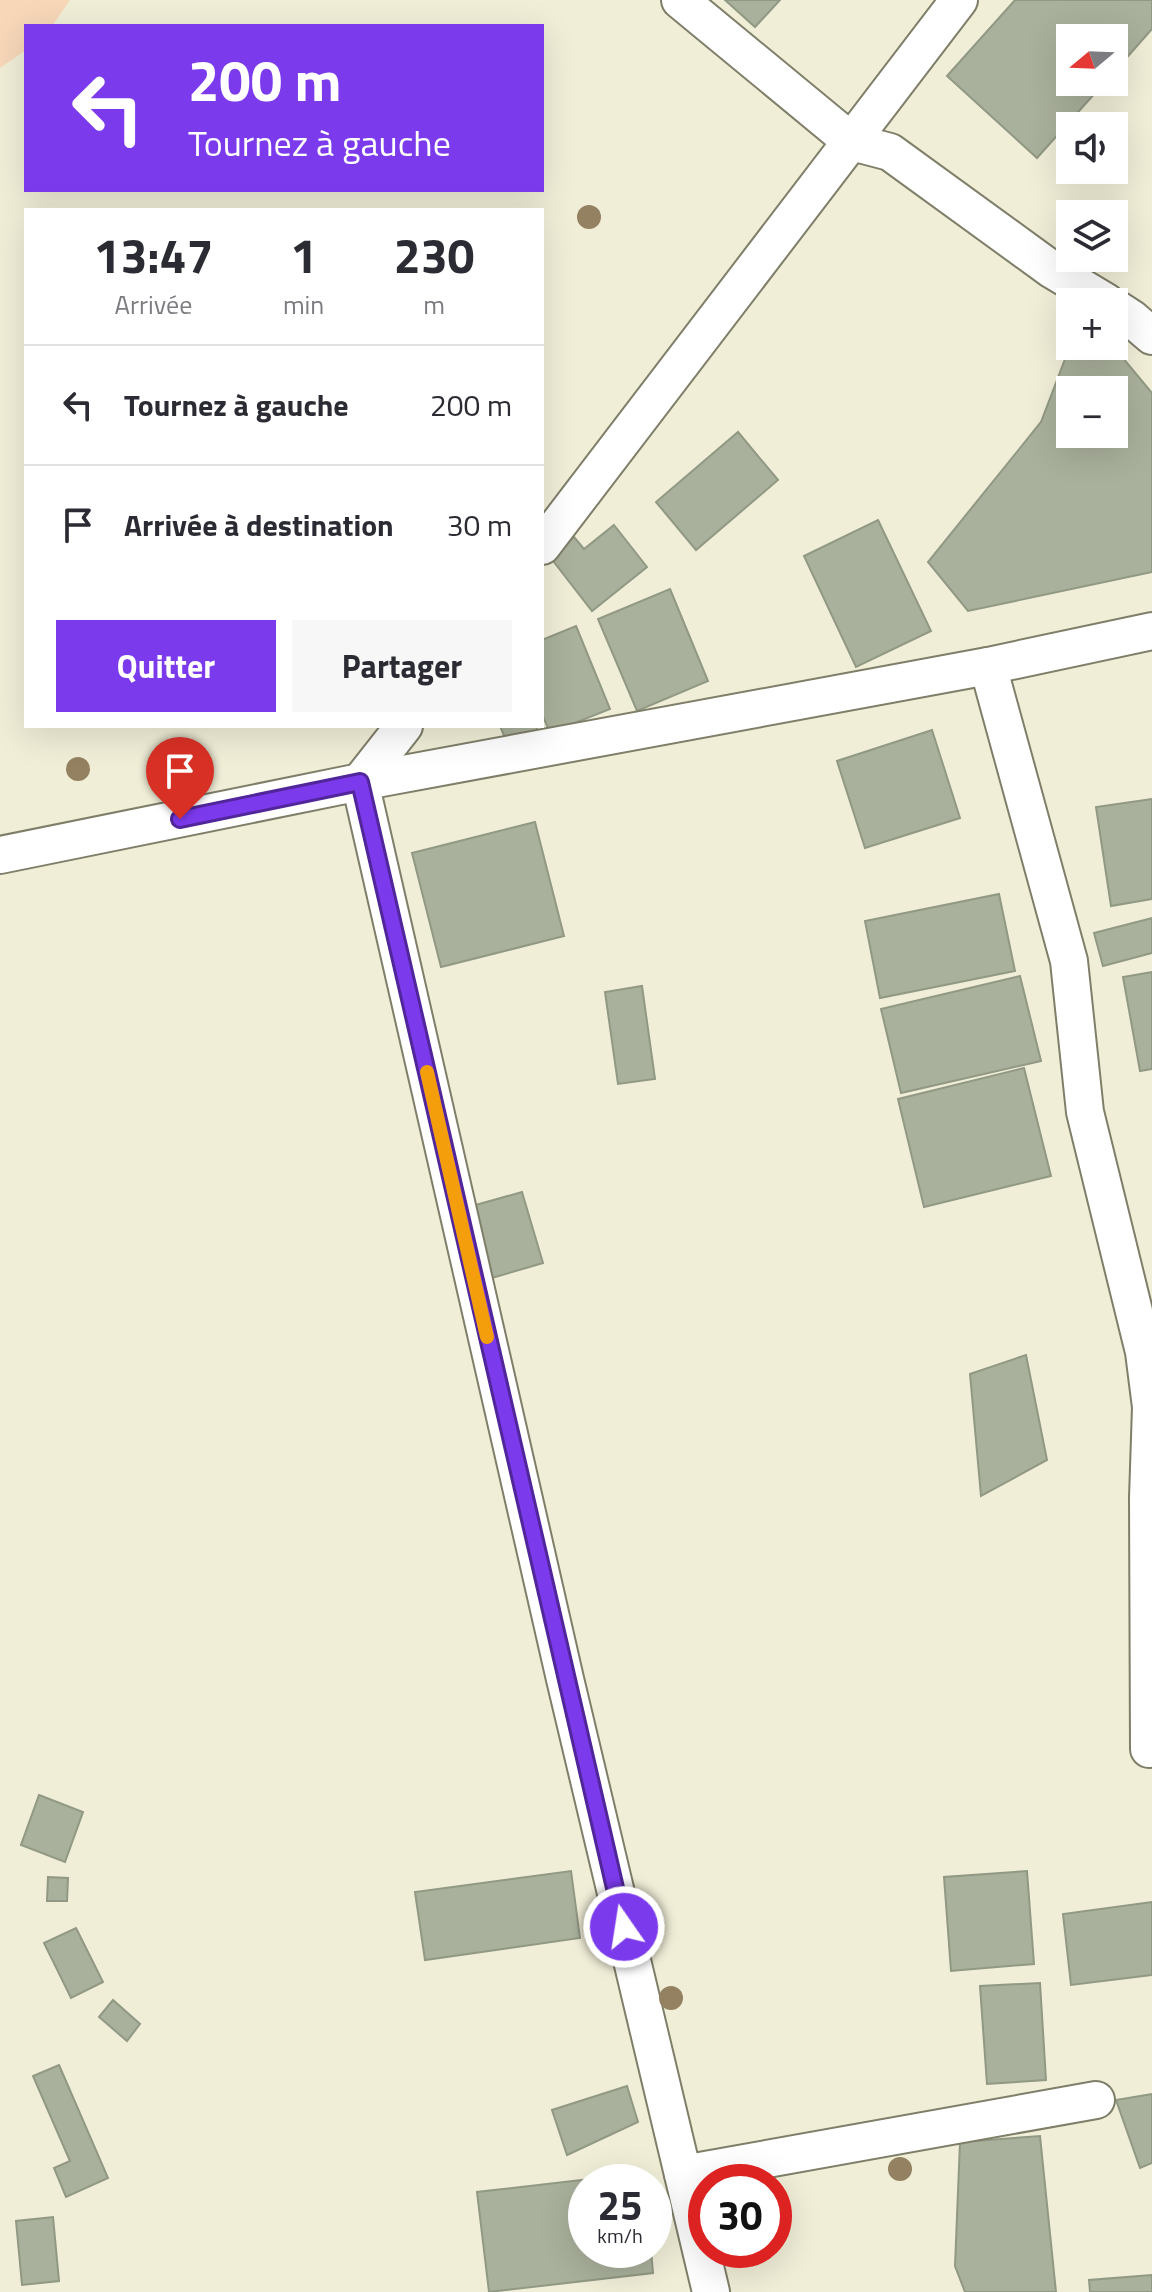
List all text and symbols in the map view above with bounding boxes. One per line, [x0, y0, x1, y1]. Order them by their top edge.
north arrow [1056, 24, 1128, 96]
map controls [1056, 24, 1128, 448]
text: 200 m [188, 38, 341, 123]
icon: left [56, 56, 160, 160]
button: sound [1056, 112, 1128, 184]
text: Tournez à gauche [188, 115, 451, 170]
button: layers [1056, 200, 1128, 272]
text: 13:47 [94, 219, 213, 292]
text: 1 [290, 219, 317, 292]
text: 230 [394, 219, 474, 292]
text: Arrivée [115, 285, 192, 324]
text: min [283, 285, 324, 324]
text: m [423, 285, 445, 324]
button: + [1056, 288, 1128, 360]
button: − [1056, 376, 1128, 448]
text: Tournez à gauche [124, 382, 349, 428]
text: 200 m [430, 382, 512, 428]
icon: left [56, 383, 100, 427]
text: Arrivée à destination [124, 502, 394, 548]
text: 30 m [447, 502, 512, 548]
icon: arrive [56, 503, 100, 547]
button: Quitter [56, 620, 276, 712]
button: Partager [292, 620, 512, 712]
pin [146, 737, 214, 819]
icon: arrive [158, 749, 202, 793]
position arrow [582, 1885, 666, 1969]
speed limit sign: 30 [688, 2164, 792, 2268]
text: 25 [598, 2175, 642, 2236]
text: km/h [597, 2220, 643, 2251]

